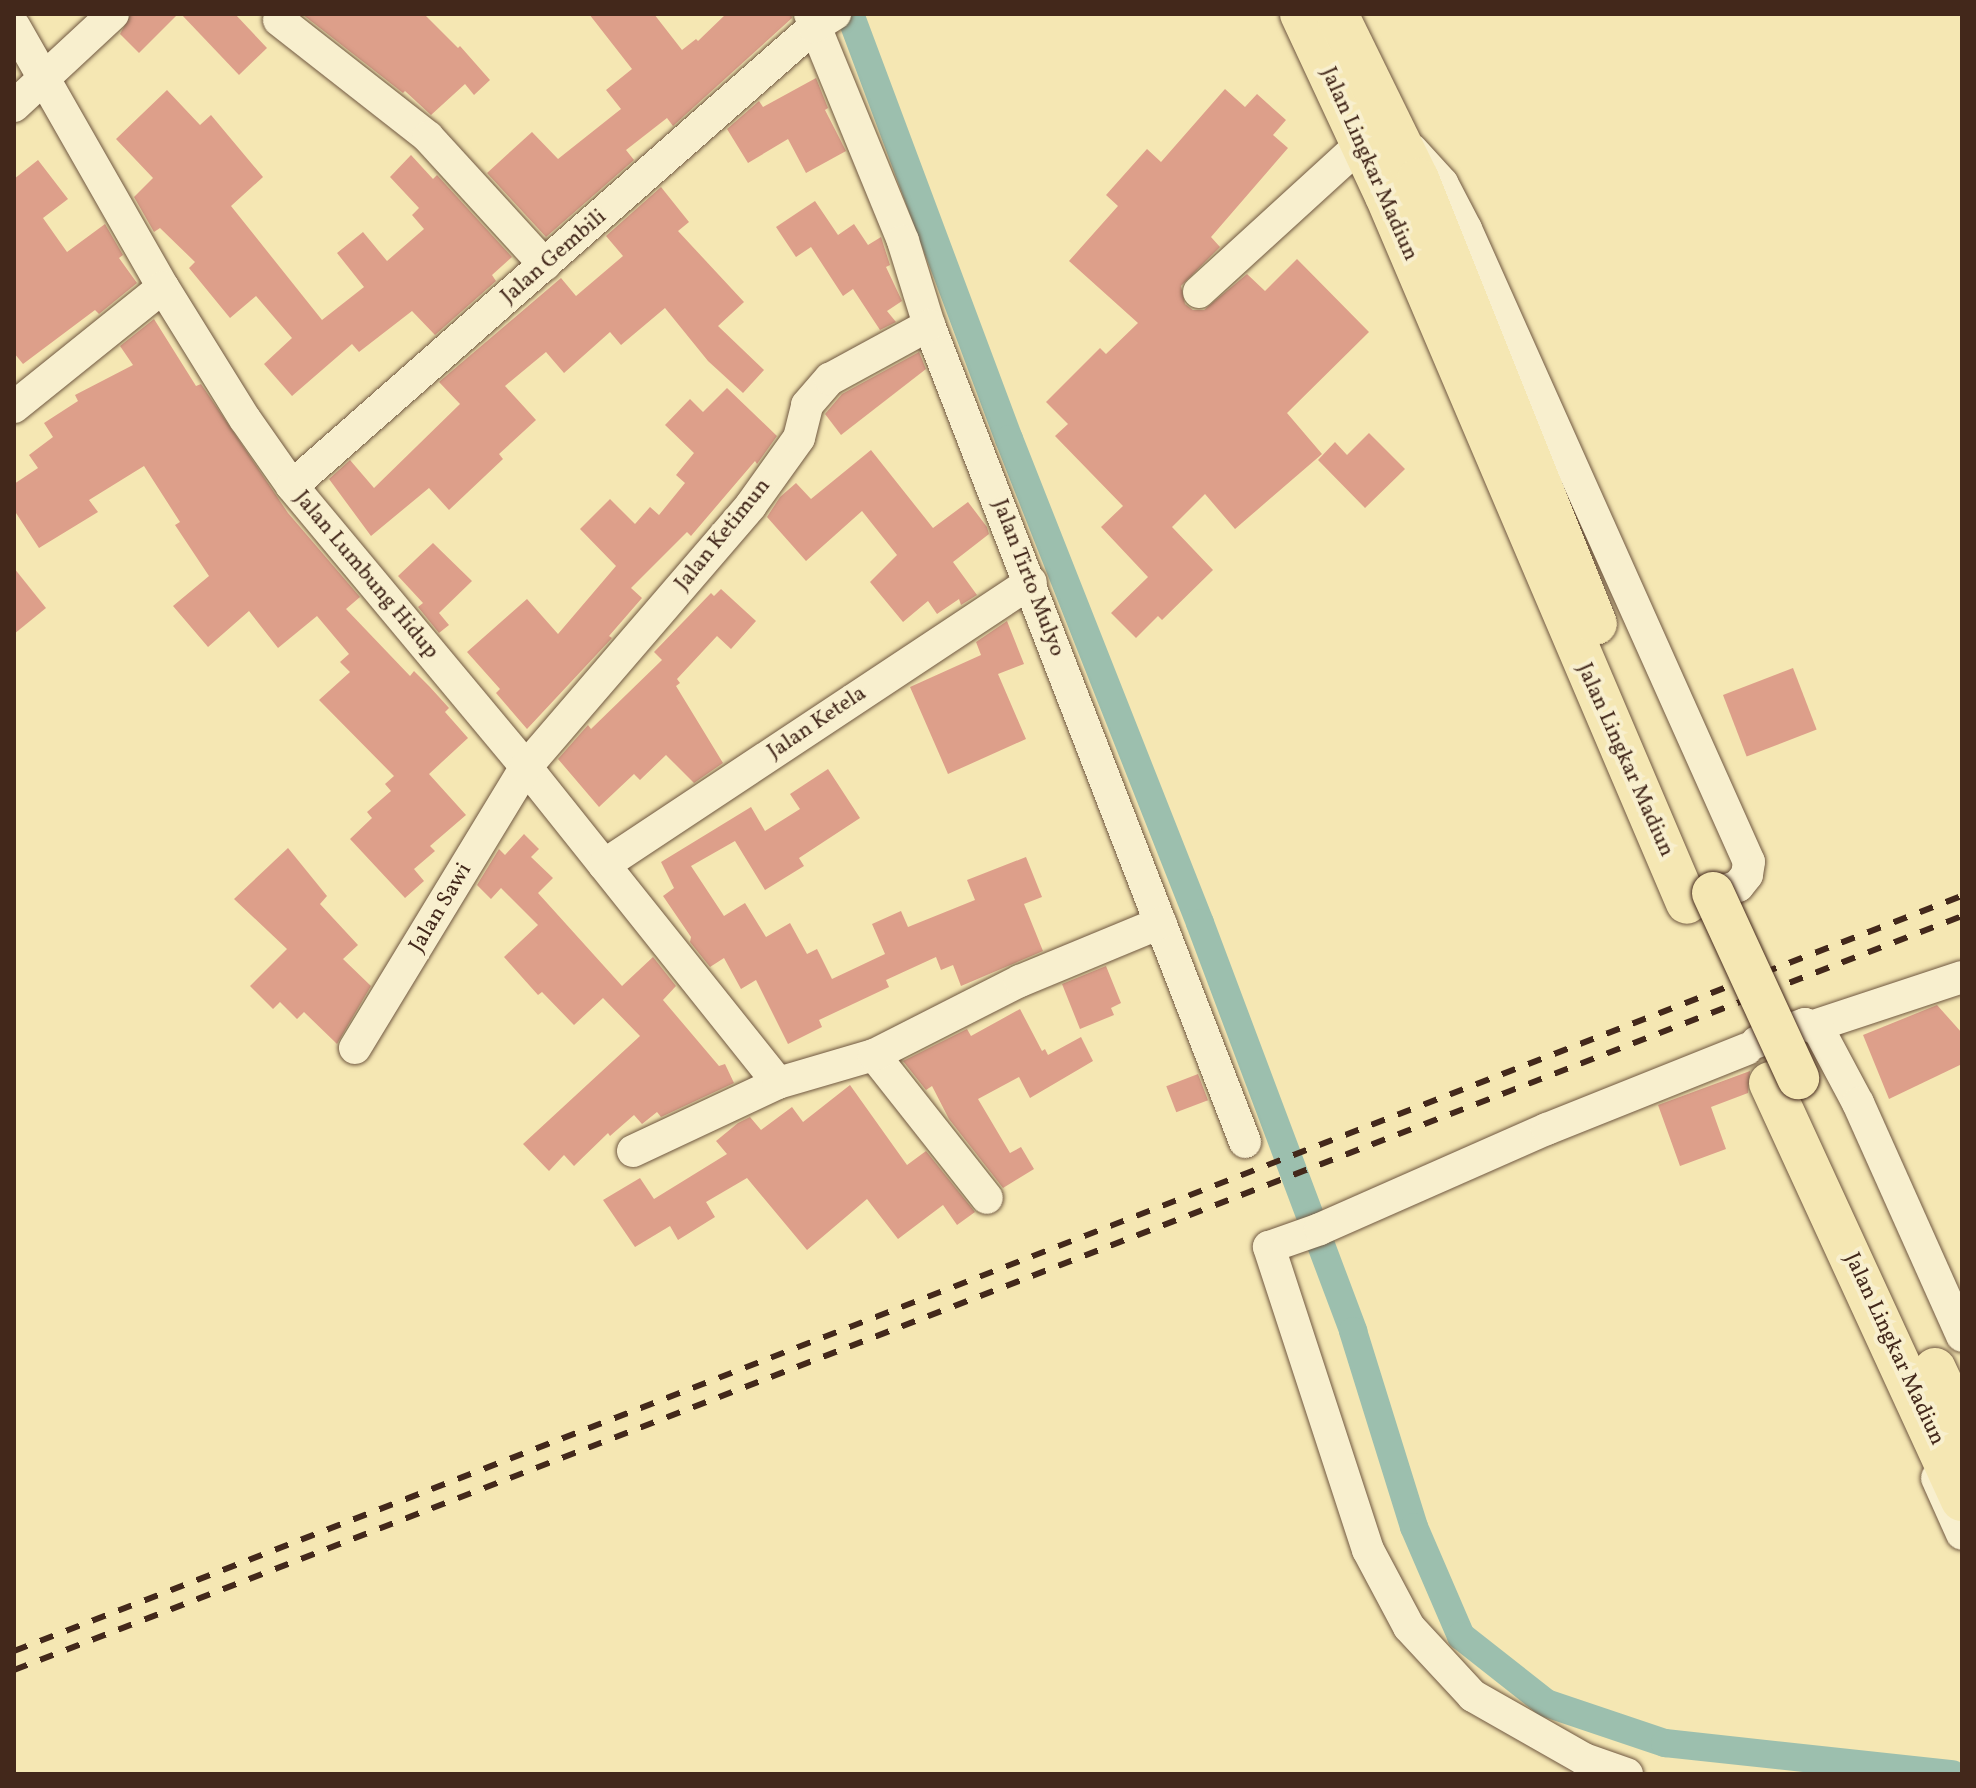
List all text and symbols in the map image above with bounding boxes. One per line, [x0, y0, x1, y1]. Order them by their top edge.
street label: Jalan Lingkar Madiun [1314, 63, 1424, 265]
street label: Jalan Gembili [496, 204, 612, 310]
street label: Jalan Ketimun [670, 473, 776, 597]
street label: Jalan Lumbung Hidup [288, 486, 444, 664]
street label: Jalan Tirto Mulyo [986, 495, 1070, 661]
street label: Jalan Lingkar Madiun [1570, 659, 1680, 861]
street label: Jalan Ketela [763, 680, 871, 766]
street label: Jalan Sawi [404, 859, 478, 957]
street label: Jalan Lingkar Madiun [1838, 1249, 1950, 1449]

